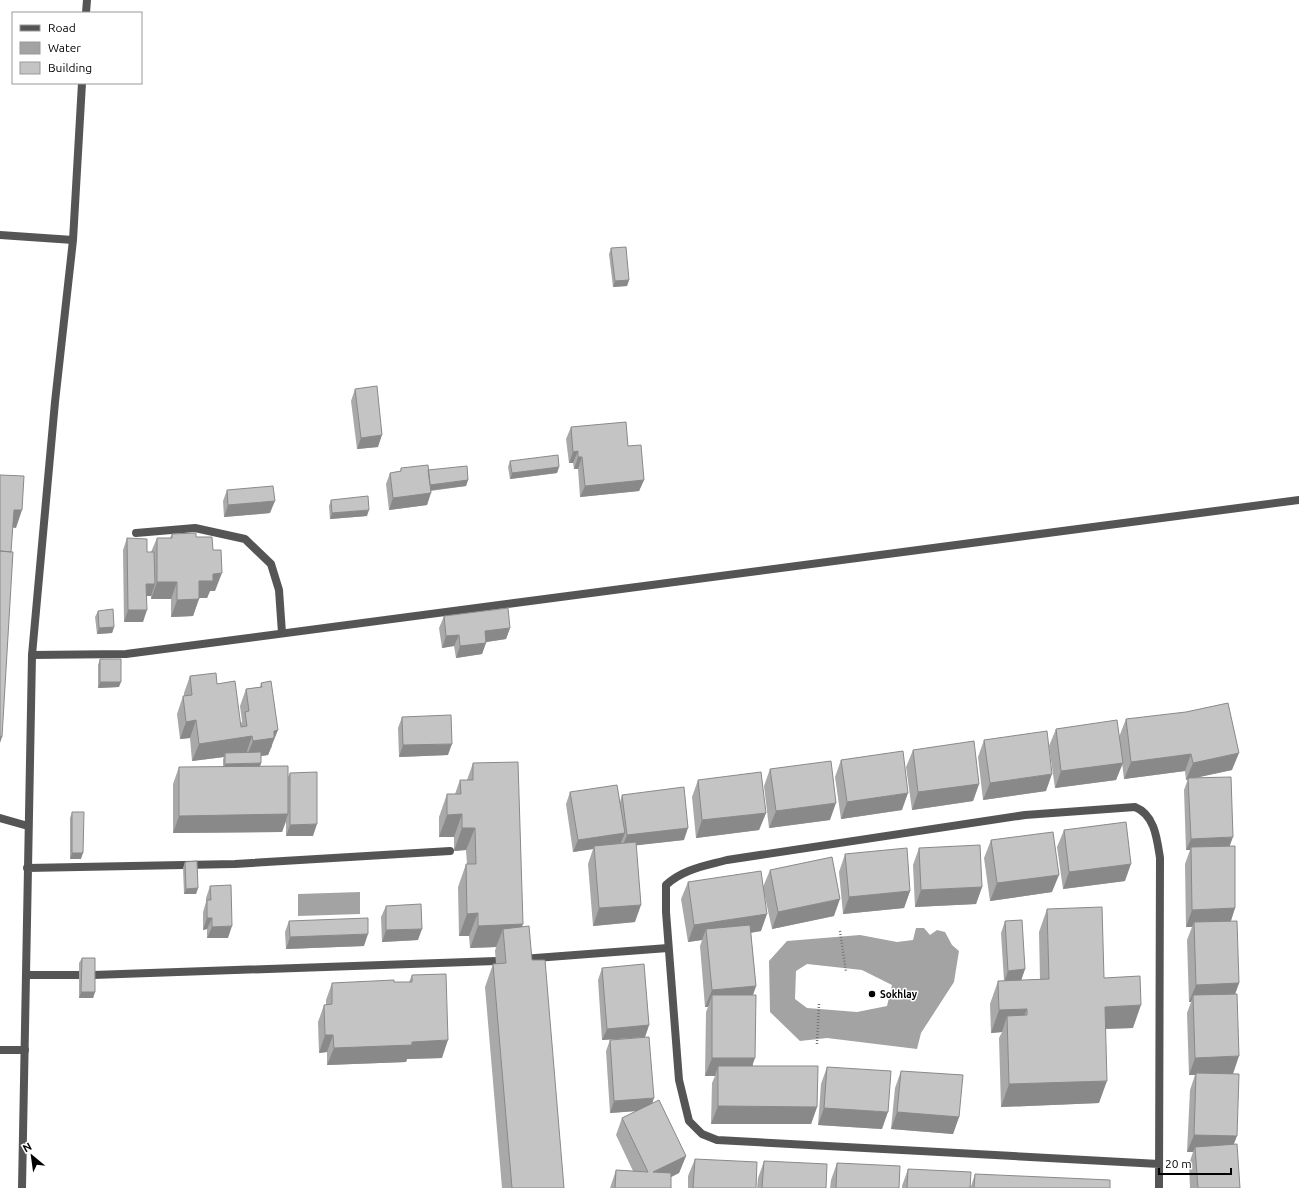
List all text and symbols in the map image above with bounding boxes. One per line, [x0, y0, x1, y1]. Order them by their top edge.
legend [12, 12, 142, 84]
text: Road [48, 21, 76, 34]
text: Water [48, 41, 81, 54]
text: Building [48, 61, 92, 74]
marker: Sokhlay [867, 989, 877, 999]
place label: Sokhlay [880, 989, 918, 1000]
north arrow [12, 1136, 52, 1176]
text: N [21, 1140, 34, 1154]
scale bar [1159, 1150, 1231, 1176]
text: 20 m [1165, 1157, 1192, 1170]

